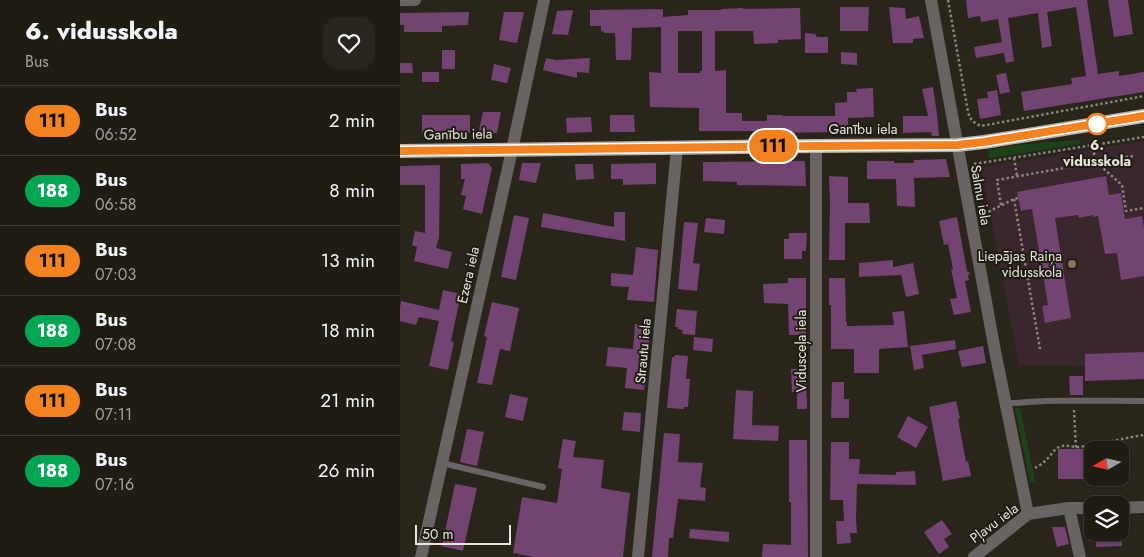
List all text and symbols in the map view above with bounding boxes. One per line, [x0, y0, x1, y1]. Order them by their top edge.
text: 6. vidusskola [25, 13, 178, 48]
button: heart [323, 17, 375, 69]
text: Bus [25, 50, 49, 73]
text: Bus [95, 96, 127, 123]
text: 2 min [329, 107, 375, 134]
text: 111 [39, 108, 66, 134]
marker: 6. vidusskola [1086, 113, 1108, 135]
street label: Ganību iela [829, 119, 897, 139]
text: 06:52 [95, 123, 137, 146]
street label: Ganību iela [423, 123, 493, 145]
line badge: 111 [744, 130, 802, 162]
text: 111 [759, 133, 787, 159]
place label: 6. vidusskola [1062, 135, 1131, 171]
street label: Salmu iela [966, 163, 996, 227]
text: Bus [95, 166, 127, 193]
text: 8 min [329, 177, 375, 204]
text: 188 [37, 178, 68, 204]
text: 06:58 [95, 193, 136, 216]
text: Bus [95, 236, 127, 263]
street label: Ezera iela [452, 245, 484, 305]
place label: Liepājas Raiņa vidusskola [978, 246, 1062, 282]
text: 13 min [321, 247, 375, 274]
text: 111 [39, 248, 66, 274]
marker: Liepājas Raiņa vidusskola [1066, 258, 1078, 270]
text: 07:03 [95, 263, 136, 286]
text: Bus [95, 306, 127, 333]
street label: Vidusceļa iela [791, 310, 812, 392]
text: 18 min [321, 317, 375, 344]
street label: Strautu iela [630, 317, 656, 385]
text: 188 [37, 318, 68, 344]
text: 07:08 [95, 333, 136, 356]
text: Bus [95, 376, 127, 403]
text: 21 min [320, 387, 375, 414]
text: 111 [39, 388, 66, 414]
text: 07:11 [95, 403, 132, 426]
north arrow [1084, 441, 1129, 486]
map controls [1084, 441, 1129, 541]
text: Bus [95, 446, 127, 473]
text: 26 min [318, 457, 375, 484]
text: 188 [37, 458, 68, 484]
text: 07:16 [95, 473, 134, 496]
button: layers [1084, 496, 1129, 541]
street label: Pļavu iela [966, 498, 1023, 549]
scale bar [415, 522, 511, 545]
text: 50 m [422, 524, 453, 544]

